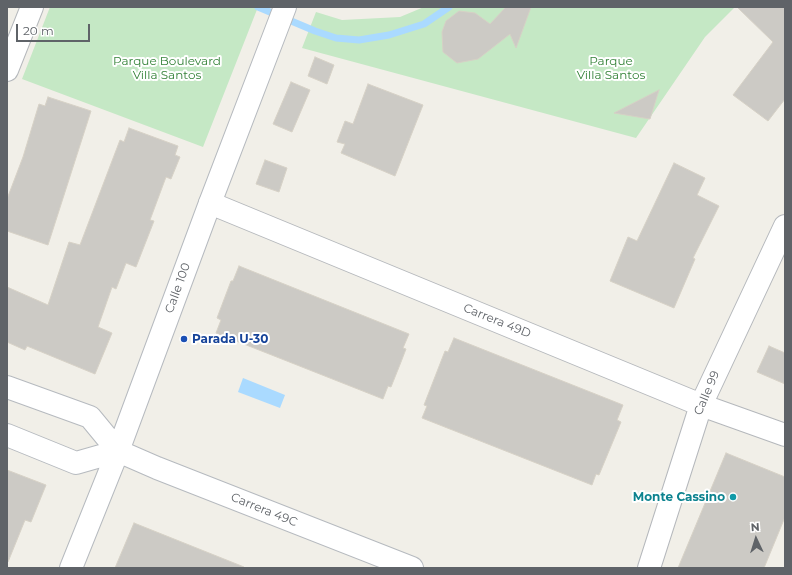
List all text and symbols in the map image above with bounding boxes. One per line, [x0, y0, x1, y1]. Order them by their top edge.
scale bar [18, 16, 92, 42]
text: 20 m [23, 23, 54, 38]
park label: Parque Boulevard Villa Santos [113, 54, 221, 82]
park label: Parque Villa Santos [577, 54, 645, 82]
street label: Calle 100 [162, 261, 194, 315]
street label: Carrera 49D [461, 301, 533, 341]
place label: Parada U-30 [192, 332, 268, 346]
marker: Parada U-30 [179, 334, 189, 344]
street label: Calle 99 [691, 369, 723, 417]
street label: Carrera 49C [229, 490, 299, 530]
place label: Monte Cassino [633, 490, 725, 504]
marker: Monte Cassino [728, 492, 738, 502]
north arrow [736, 519, 776, 559]
text: N [750, 520, 760, 534]

